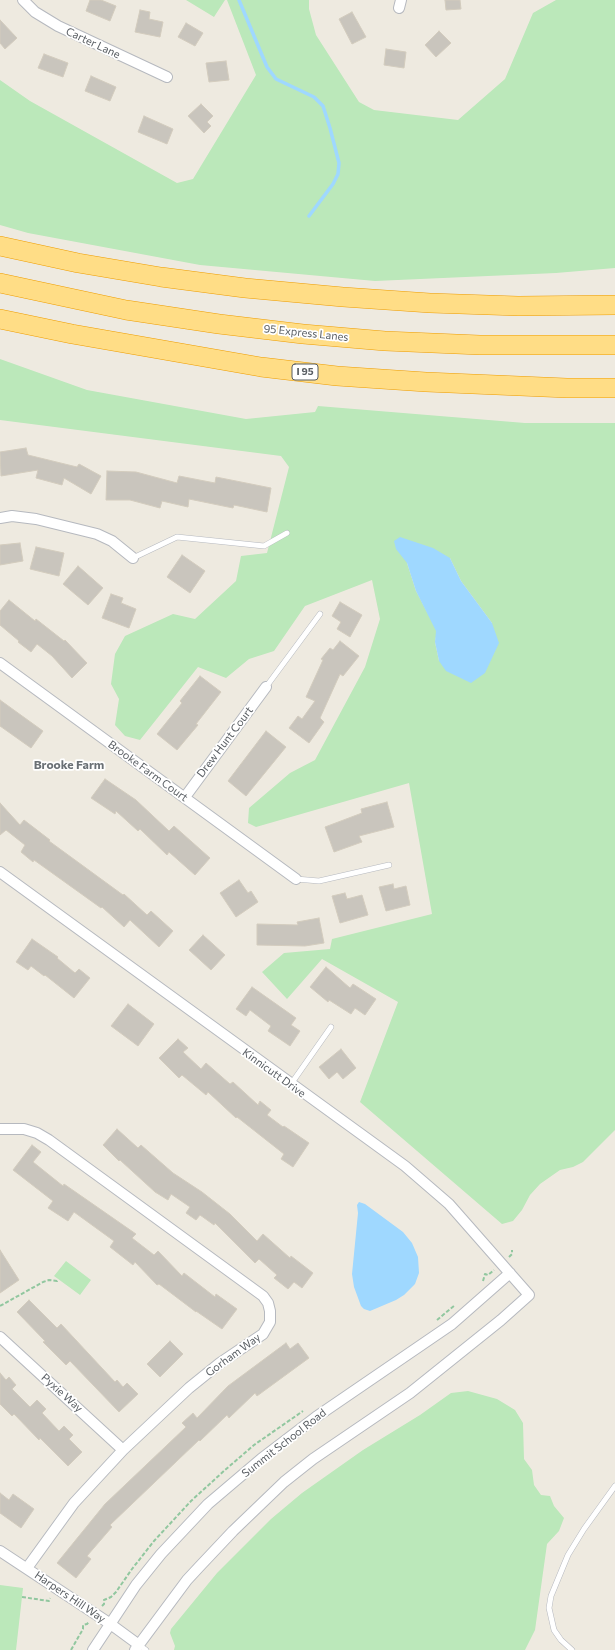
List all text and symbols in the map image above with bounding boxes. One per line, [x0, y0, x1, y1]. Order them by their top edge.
street label: Carter Lane [64, 25, 122, 61]
street label: 95 Express Lanes [263, 322, 349, 344]
road number: I 95 [292, 364, 318, 380]
street label: Drew Hunt Court [194, 704, 256, 780]
street label: Brooke Farm Court [106, 738, 190, 804]
district label: Brooke Farm [34, 758, 104, 772]
street label: Kinnicutt Drive [240, 1046, 308, 1100]
street label: Gorham Way [203, 1331, 263, 1379]
street label: Pyxie Way [39, 1371, 85, 1415]
street label: Summit School Road [239, 1406, 329, 1480]
street label: Harpers Hill Way [32, 1568, 108, 1626]

